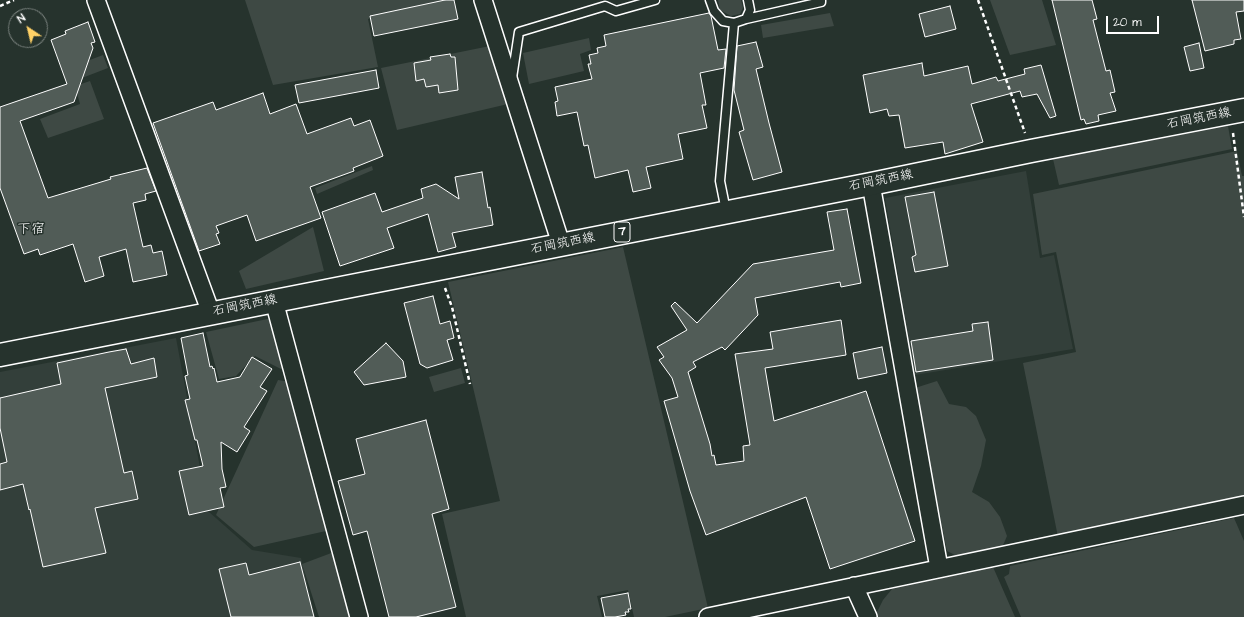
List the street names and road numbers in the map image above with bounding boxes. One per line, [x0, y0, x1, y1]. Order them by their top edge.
street label: 石岡筑西線 [1166, 105, 1232, 133]
street label: 石岡筑西線 [848, 167, 914, 195]
road number: 7 [614, 222, 630, 242]
street label: 石岡筑西線 [530, 230, 596, 258]
street label: 石岡筑西線 [212, 292, 278, 320]

